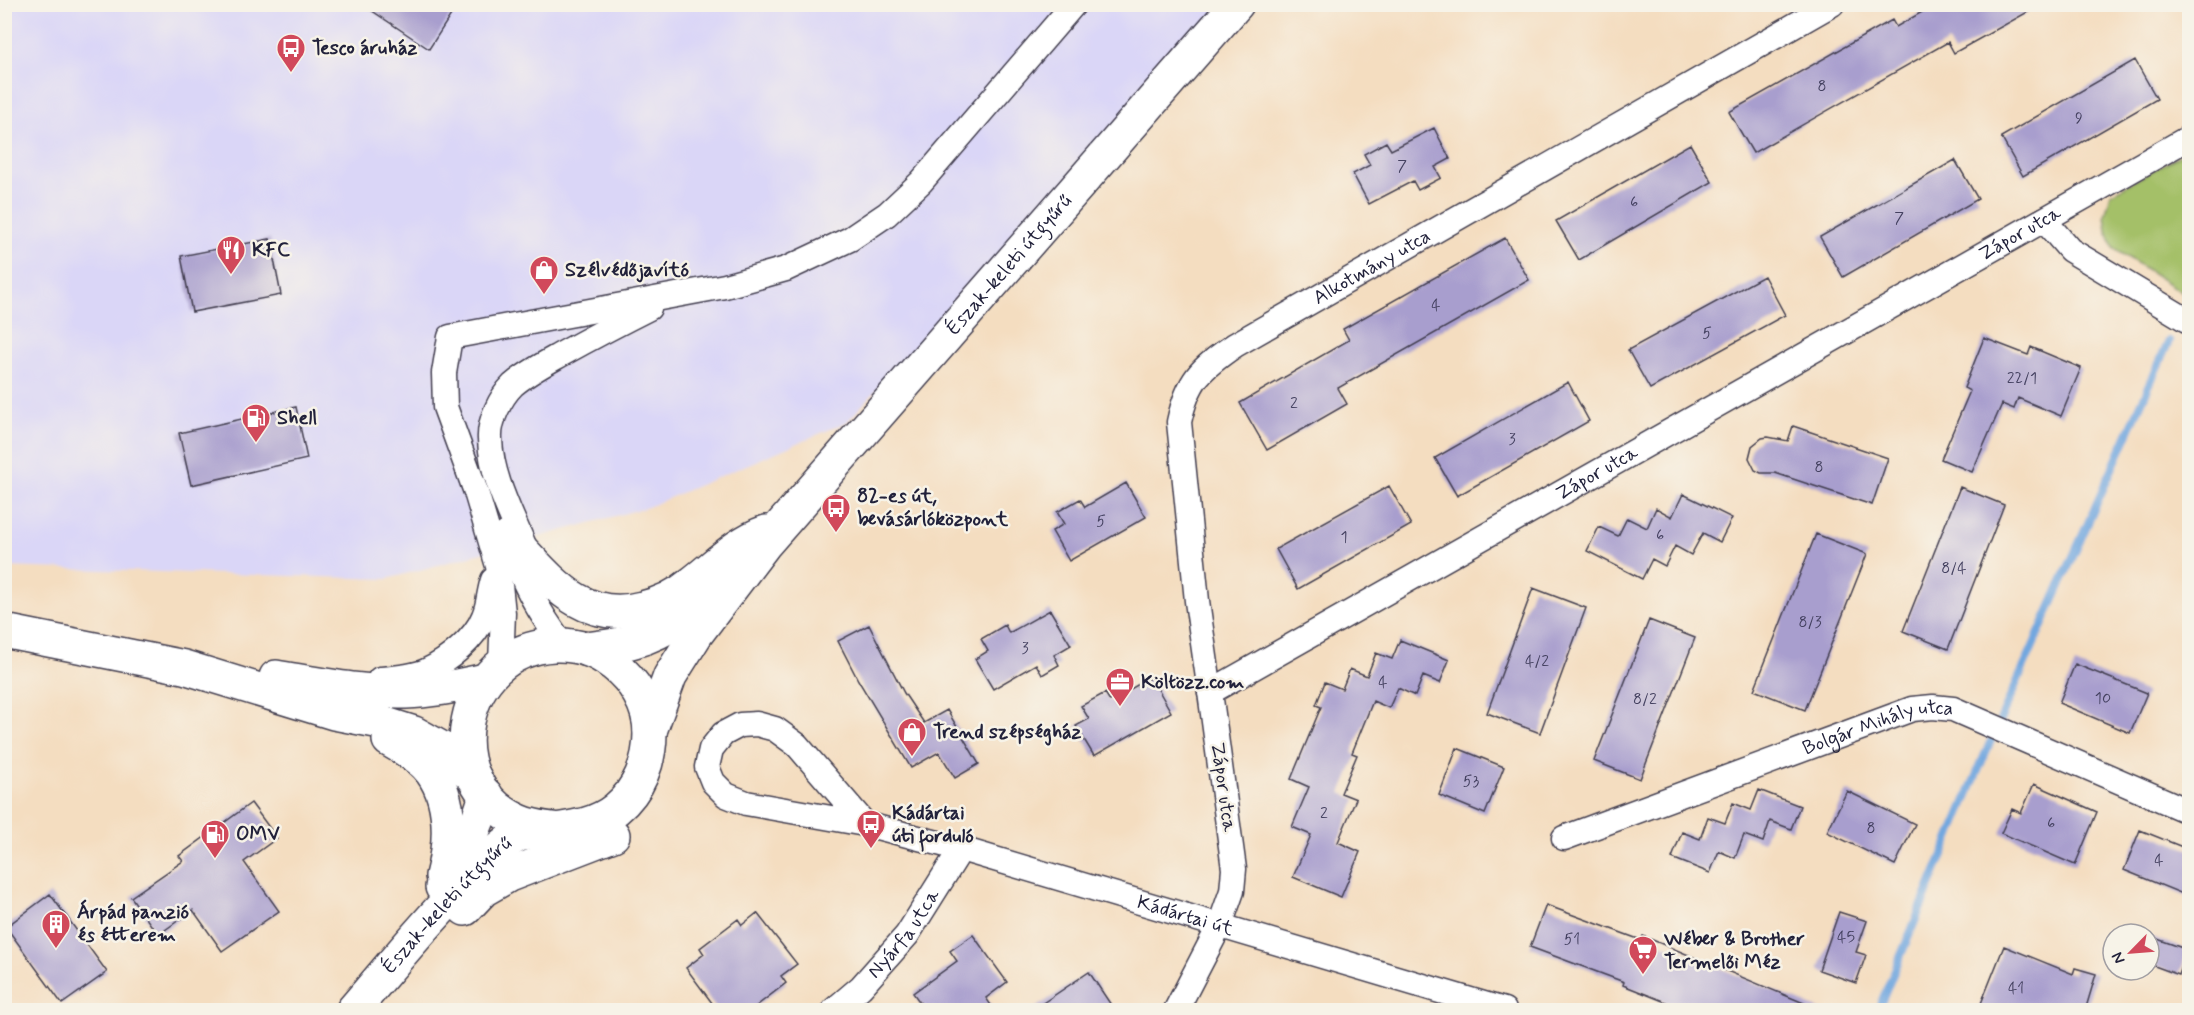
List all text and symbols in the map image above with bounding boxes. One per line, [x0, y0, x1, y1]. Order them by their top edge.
bus stop icon: Tesco áruház [275, 32, 307, 74]
place label: Tesco áruház [312, 35, 417, 62]
house number: 8 [1817, 76, 1827, 97]
house number: 9 [2075, 108, 2083, 129]
house number: 7 [1397, 156, 1407, 177]
street label: Észak-keleti útgyűrű [940, 189, 1078, 341]
house number: 6 [1630, 192, 1638, 213]
street label: Zápor utca [1974, 199, 2066, 267]
house number: 7 [1894, 208, 1904, 229]
street label: Alkotmány utca [1308, 223, 1435, 311]
restaurant icon: KFC [215, 234, 247, 276]
place label: KFC [252, 237, 290, 264]
shop icon: Szélvédőjavító [528, 254, 560, 296]
place label: Szélvédőjavító [565, 257, 690, 284]
house number: 4 [1431, 295, 1441, 316]
house number: 5 [1702, 323, 1712, 344]
house number: 22/1 [2007, 368, 2037, 389]
house number: 2 [1290, 393, 1298, 414]
fuel station icon: Shell [240, 402, 272, 444]
place label: Shell [277, 405, 317, 432]
house number: 3 [1508, 429, 1516, 450]
street label: Zápor utca [1551, 438, 1644, 507]
house number: 8 [1814, 457, 1824, 478]
place label: 82-es út, bevásárlóközpont [857, 483, 1009, 533]
bus stop icon: 82-es út, bevásárlóközpont [820, 492, 852, 534]
house number: 5 [1096, 511, 1106, 532]
house number: 6 [1656, 525, 1664, 546]
house number: 1 [1340, 527, 1348, 548]
house number: 8/4 [1941, 558, 1967, 579]
house number: 8/3 [1798, 612, 1822, 633]
house number: 3 [1021, 638, 1029, 659]
house number: 4/2 [1525, 651, 1549, 672]
office icon: Költözz.com [1104, 666, 1136, 708]
place label: Költözz.com [1141, 669, 1244, 696]
house number: 4 [1378, 672, 1388, 693]
house number: 10 [2095, 688, 2111, 709]
house number: 8/2 [1633, 689, 1657, 710]
street label: Bolgár Mihály utca [1799, 693, 1955, 762]
shop icon: Trend szépségház [896, 716, 928, 758]
place label: Trend szépségház [933, 719, 1082, 746]
street label: Zápor utca [1203, 740, 1243, 834]
house number: 53 [1463, 771, 1479, 792]
place label: Kádártai úti forduló [892, 800, 974, 852]
house number: 2 [1320, 803, 1328, 824]
bus stop icon: Kádártai úti forduló [855, 808, 887, 850]
house number: 6 [2047, 813, 2055, 834]
fuel station icon: OMV [199, 818, 231, 860]
house number: 8 [1866, 818, 1876, 839]
place label: OMV [236, 821, 280, 848]
street label: Észak-keleti útgyűrű [376, 830, 517, 980]
house number: 4 [2154, 850, 2164, 871]
street label: Nyárfa utca [861, 883, 947, 984]
street label: Kádártai út [1134, 888, 1237, 943]
place label: Árpád panzió és étterem [77, 899, 190, 949]
building icon: Árpád panzió és étterem [40, 908, 72, 950]
north arrow [2101, 922, 2161, 982]
place label: Wéber & Brother Termelői Méz [1663, 926, 1805, 976]
house number: 45 [1837, 927, 1855, 948]
house number: 51 [1564, 929, 1580, 950]
supermarket icon: Wéber & Brother Termelői Méz [1627, 934, 1659, 976]
text: N [2107, 948, 2131, 967]
house number: 41 [2008, 978, 2024, 999]

